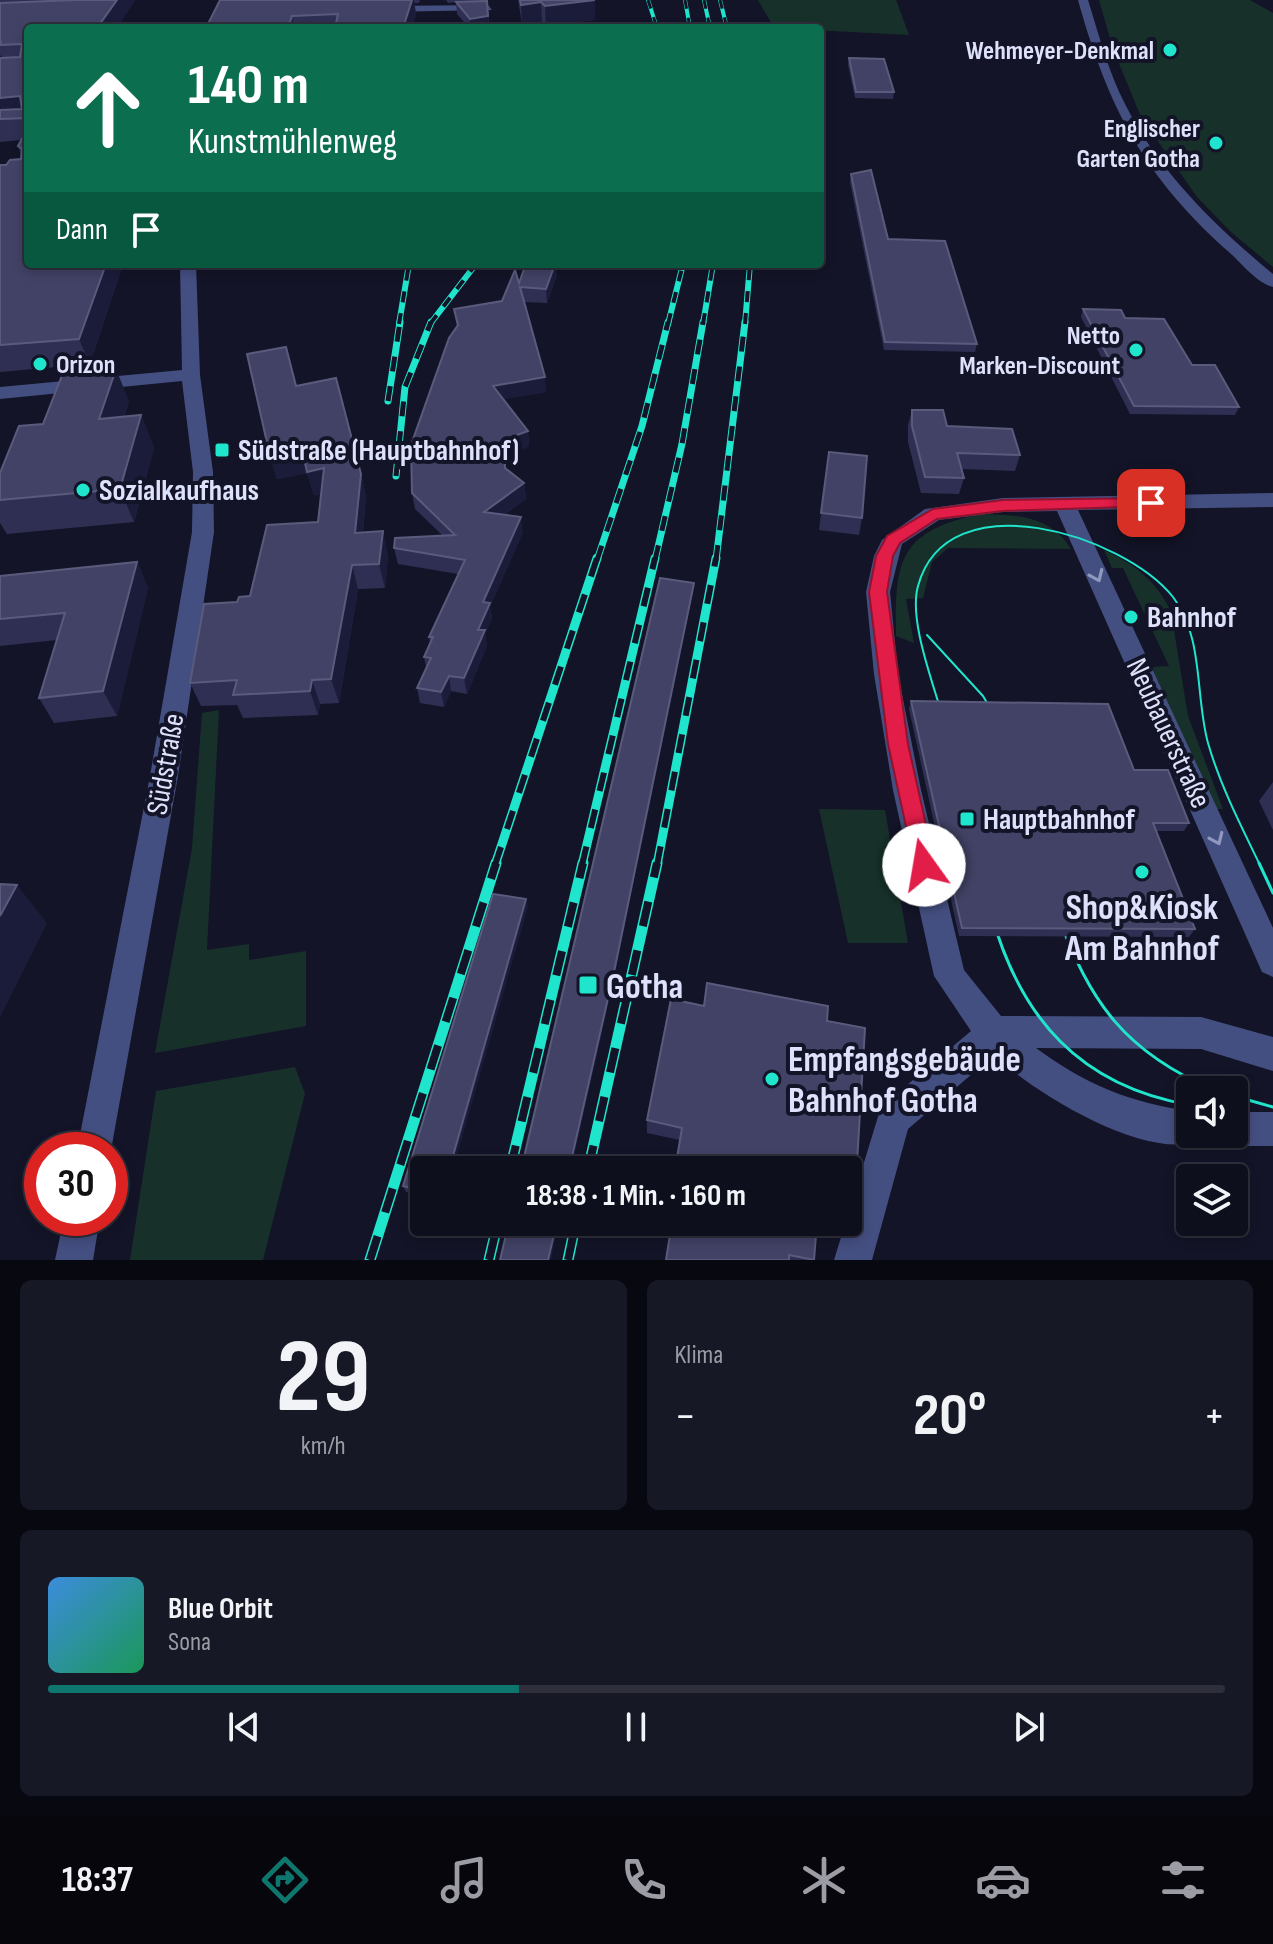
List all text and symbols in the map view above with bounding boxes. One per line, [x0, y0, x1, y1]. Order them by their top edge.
place label: Wehmeyer-Denkmal [966, 36, 1154, 67]
marker: Wehmeyer-Denkmal [1161, 41, 1179, 59]
text: 140 m [188, 53, 309, 120]
icon: ahead [56, 56, 160, 160]
place label: Englischer Garten Gotha [1076, 114, 1200, 175]
text: Kunstmühlenweg [188, 121, 397, 164]
marker: Englischer Garten Gotha [1207, 134, 1225, 152]
icon: arrive [124, 208, 168, 252]
text: Dann [56, 212, 108, 248]
place label: Netto Marken-Discount [959, 321, 1120, 382]
marker: Netto Marken-Discount [1127, 341, 1145, 359]
place label: Orizon [56, 350, 115, 381]
marker: Orizon [31, 355, 49, 373]
place label: Südstraße (Hauptbahnhof) [238, 433, 519, 469]
marker: Südstraße (Hauptbahnhof) [213, 441, 231, 459]
pin [1117, 469, 1185, 537]
place label: Sozialkaufhaus [99, 473, 259, 509]
marker: Sozialkaufhaus [74, 481, 92, 499]
icon: arrive [1129, 481, 1173, 525]
one-way arrow [1087, 568, 1103, 582]
place label: Bahnhof [1147, 600, 1237, 636]
marker: Bahnhof [1122, 608, 1140, 626]
street label: Neubauerstraße [1118, 653, 1218, 814]
street label: Südstraße [139, 711, 193, 818]
place label: Hauptbahnhof [983, 802, 1136, 838]
marker: Hauptbahnhof [958, 810, 976, 828]
position arrow [882, 823, 966, 907]
one-way arrow [1207, 831, 1223, 846]
marker: Shop&Kiosk Am Bahnhof [1133, 863, 1151, 881]
place label: Shop&Kiosk Am Bahnhof [1064, 887, 1220, 971]
place label: Gotha [606, 966, 683, 1009]
marker: Gotha [577, 974, 599, 996]
place label: Empfangsgebäude Bahnhof Gotha [788, 1039, 1021, 1123]
marker: Empfangsgebäude Bahnhof Gotha [763, 1070, 781, 1088]
map controls [1176, 1076, 1248, 1236]
button: sound [1176, 1076, 1248, 1148]
speed limit sign: 30 [24, 1132, 128, 1236]
button: layers [1176, 1164, 1248, 1236]
text: 18:38 · 1 Min. · 160 m [526, 1178, 746, 1214]
text: 29 [276, 1316, 371, 1441]
text: Klima [675, 1340, 723, 1371]
text: 20° [913, 1380, 987, 1452]
text: − [675, 1390, 696, 1443]
text: + [1203, 1390, 1225, 1443]
text: km/h [301, 1431, 346, 1462]
text: Blue Orbit [168, 1591, 273, 1627]
text: Sona [168, 1627, 211, 1658]
icon: previous [222, 1705, 266, 1749]
icon: pause [614, 1705, 658, 1749]
icon: next [1007, 1705, 1051, 1749]
icon: directions [257, 1852, 313, 1908]
icon: music [436, 1852, 492, 1908]
icon: phone [616, 1852, 672, 1908]
icon: climate [796, 1852, 852, 1908]
icon: car [975, 1852, 1031, 1908]
icon: filters [1155, 1852, 1211, 1908]
text: 18:37 [62, 1859, 133, 1902]

